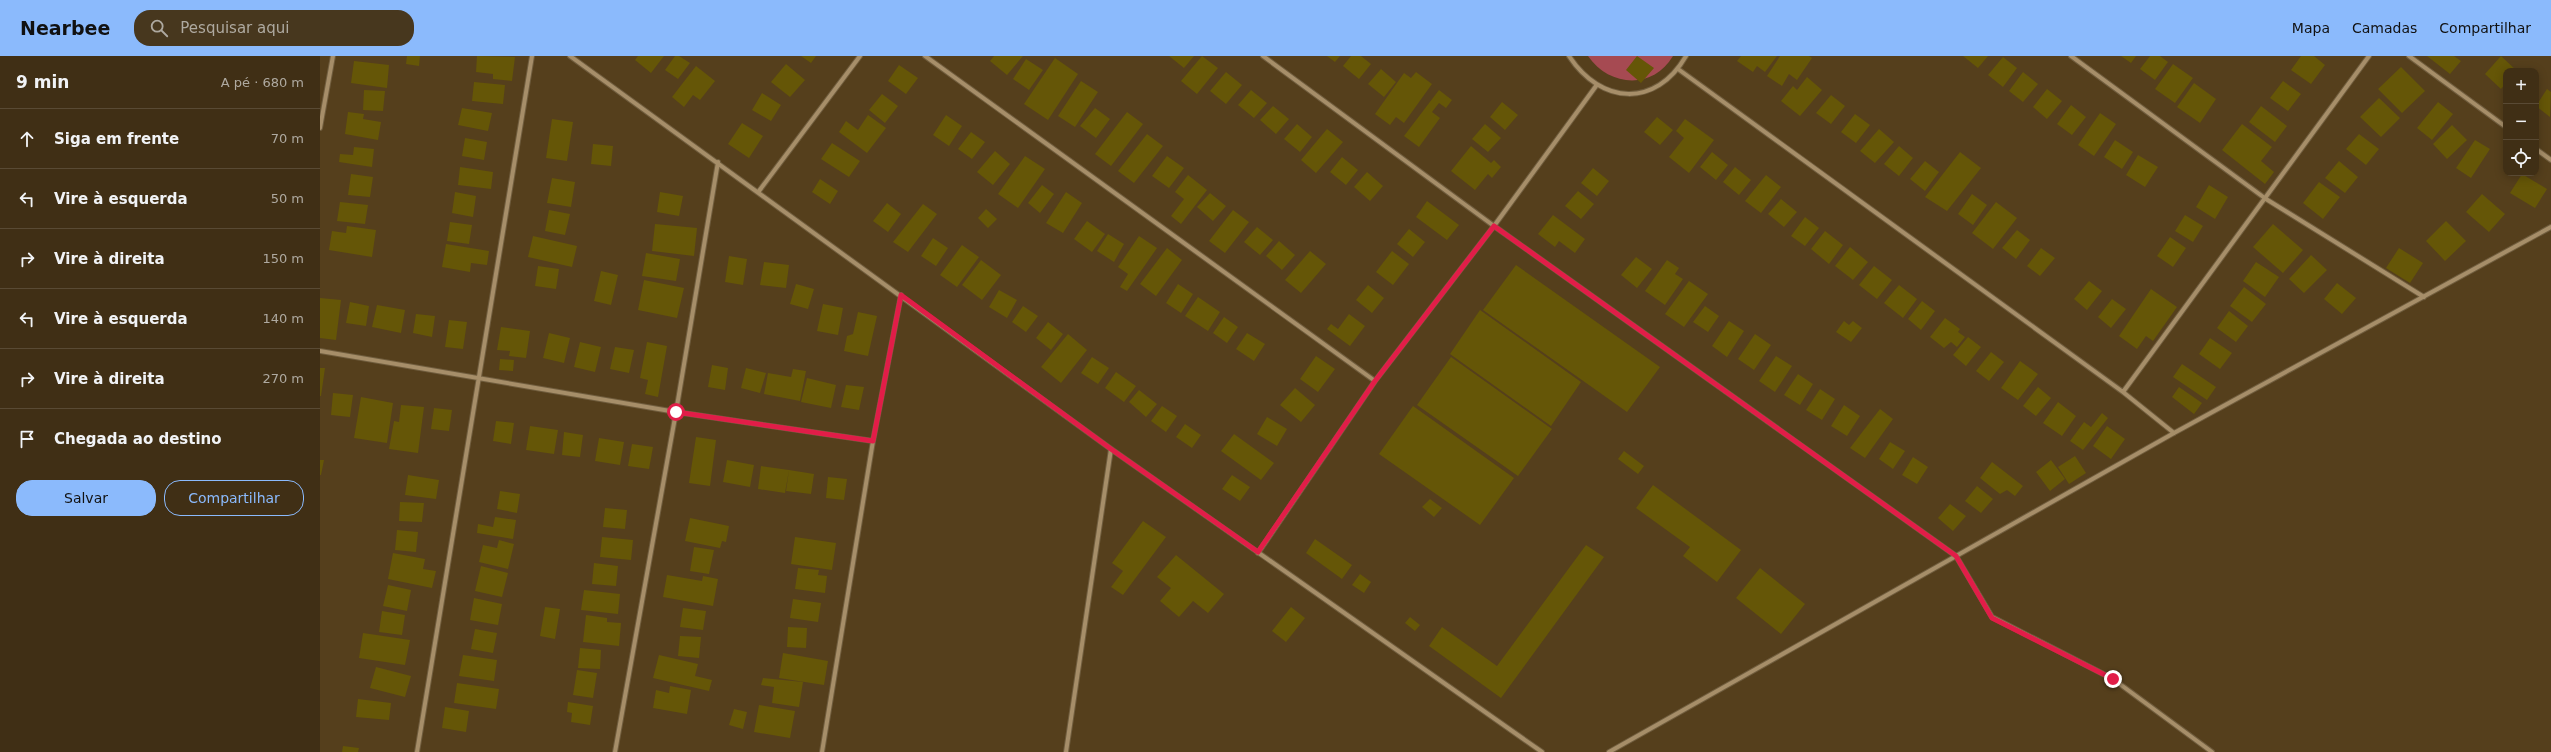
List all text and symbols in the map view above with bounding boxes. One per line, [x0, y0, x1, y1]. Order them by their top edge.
search box [134, 10, 414, 46]
text: Nearbee [20, 17, 110, 39]
icon: search [148, 17, 170, 39]
text: Pesquisar aqui [180, 19, 289, 37]
text: Mapa [2292, 20, 2330, 36]
text: Camadas [2352, 20, 2417, 36]
text: Compartilhar [2439, 20, 2531, 36]
map controls [2503, 68, 2539, 176]
button: + [2503, 68, 2539, 104]
text: 9 min [16, 72, 69, 92]
text: A pé · 680 m [221, 75, 304, 90]
button: − [2503, 104, 2539, 140]
icon: ahead [16, 128, 38, 150]
text: Siga em frente [54, 130, 179, 148]
text: 70 m [271, 131, 304, 146]
button: locate [2503, 140, 2539, 176]
icon: left [16, 188, 38, 210]
text: Vire à esquerda [54, 190, 188, 208]
text: 50 m [271, 191, 304, 206]
icon: right [16, 248, 38, 270]
text: Vire à direita [54, 250, 165, 268]
text: 150 m [262, 251, 304, 266]
icon: left [16, 308, 38, 330]
text: Vire à esquerda [54, 310, 188, 328]
text: 140 m [262, 311, 304, 326]
icon: right [16, 368, 38, 390]
text: Vire à direita [54, 370, 165, 388]
text: 270 m [262, 371, 304, 386]
route start [667, 403, 685, 421]
icon: arrive [16, 428, 38, 450]
text: Chegada ao destino [54, 430, 222, 448]
button: Salvar [16, 480, 156, 516]
button: Compartilhar [164, 480, 304, 516]
route end [2104, 670, 2122, 688]

